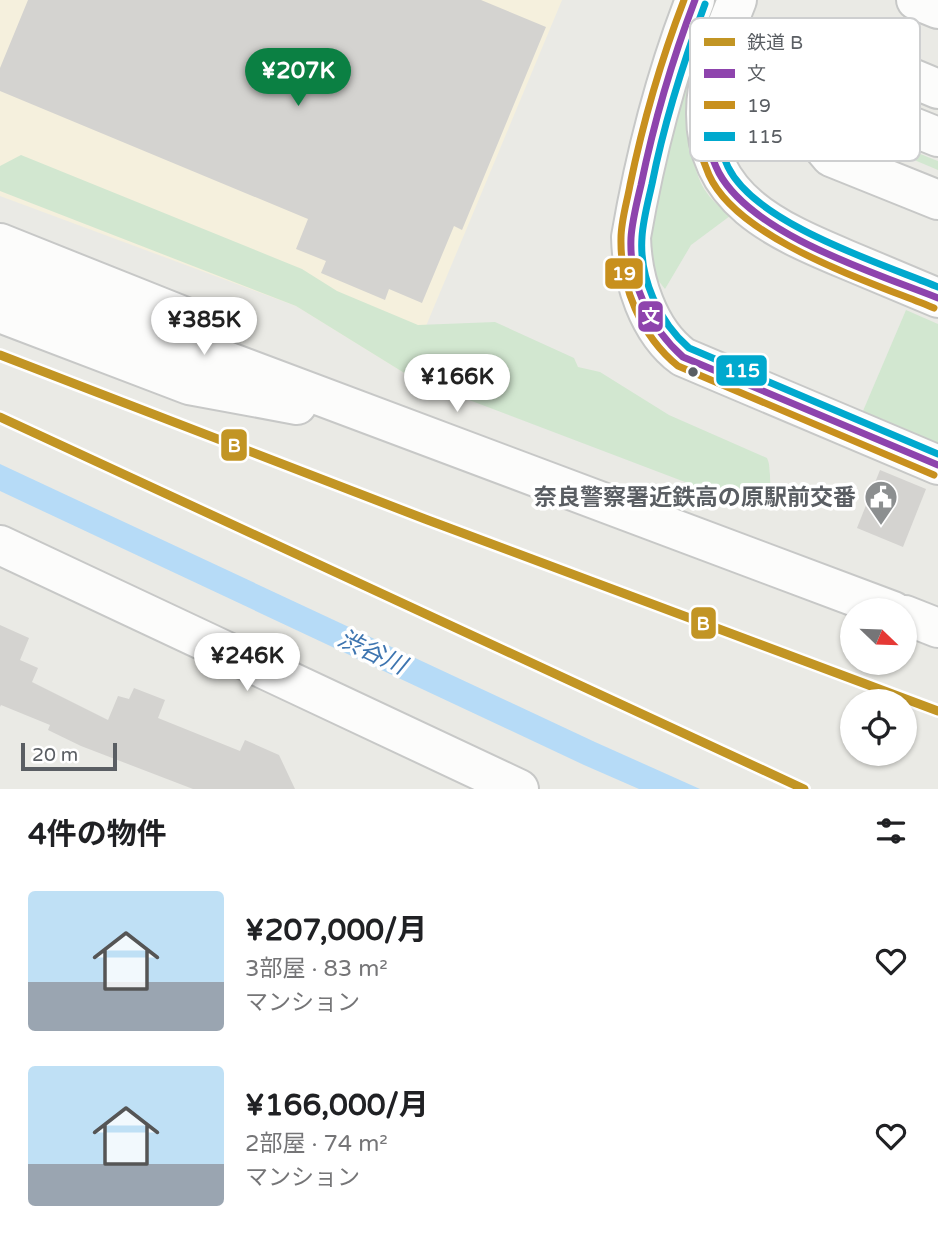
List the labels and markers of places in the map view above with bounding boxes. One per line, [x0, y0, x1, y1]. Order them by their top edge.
pin: ¥207K [249, 48, 347, 108]
pin: ¥385K [155, 298, 253, 357]
pin: ¥166K [408, 354, 506, 414]
unlabelled marker [686, 365, 700, 379]
public building icon: 奈良警察署近鉄高の原駅前交番 [862, 478, 900, 527]
place label: 奈良警察署近鉄高の原駅前交番 [534, 484, 856, 512]
pin: ¥246K [198, 634, 296, 693]

